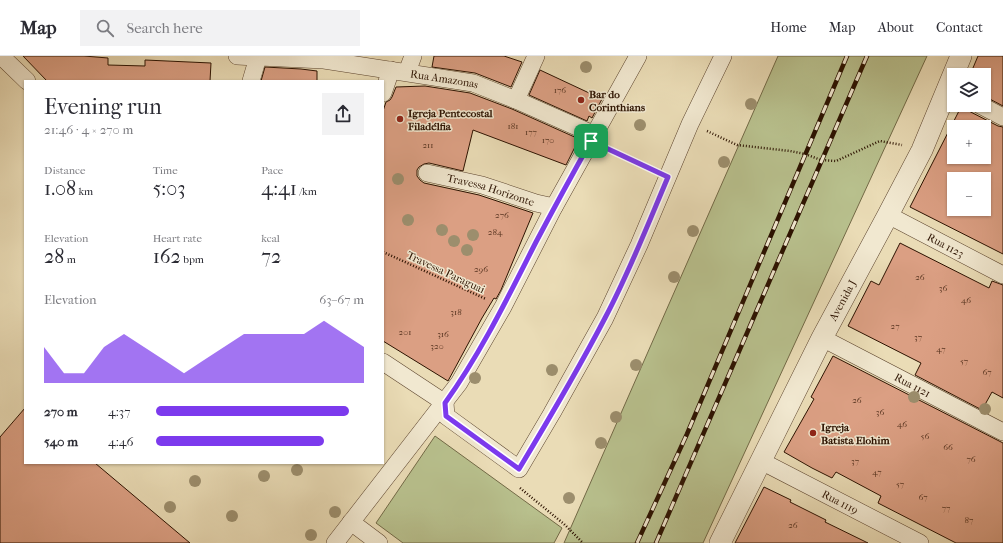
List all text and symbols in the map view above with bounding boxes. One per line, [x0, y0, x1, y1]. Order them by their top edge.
search box [80, 10, 360, 46]
text: Map [20, 17, 56, 39]
icon: search [94, 17, 116, 39]
text: Search here [126, 19, 203, 37]
text: Home [770, 19, 807, 36]
text: Map [829, 19, 856, 36]
text: About [878, 19, 914, 36]
text: Contact [936, 19, 983, 36]
street label: Rua Amazonas [409, 67, 480, 92]
map controls [947, 68, 991, 216]
button: layers [947, 68, 991, 112]
house number: 176 [554, 85, 566, 95]
place label: Bar do Corinthians [589, 88, 645, 114]
button: share [322, 93, 364, 135]
text: Evening run [44, 94, 162, 120]
marker: Bar do Corinthians [576, 95, 586, 105]
place label: Igreja Pentecostal Filadélfia [407, 107, 493, 133]
marker: Igreja Pentecostal Filadélfia [395, 114, 405, 124]
button: + [947, 120, 991, 164]
house number: 181 [508, 121, 518, 131]
text: 21:46 · 4 × 270 m [44, 122, 133, 137]
pin [574, 124, 608, 158]
house number: 177 [525, 127, 538, 137]
icon: arrive [580, 130, 602, 152]
house number: 170 [542, 135, 554, 145]
house number: 211 [422, 140, 434, 150]
text: Distance [44, 164, 85, 177]
text: Time [153, 164, 178, 177]
text: Pace [261, 164, 283, 177]
street label: Travessa Horizonte [446, 172, 537, 209]
button: − [947, 172, 991, 216]
text: 1.08 [44, 177, 76, 200]
text: 5:03 [153, 177, 185, 200]
text: 4:41 [261, 177, 297, 200]
text: km [76, 185, 93, 198]
text: /km [297, 185, 317, 198]
house number: 276 [495, 210, 509, 220]
house number: 284 [488, 227, 503, 237]
street label: Rua 1123 [925, 231, 966, 260]
text: Elevation [44, 232, 88, 245]
text: Heart rate [153, 232, 202, 245]
text: kcal [261, 232, 280, 245]
text: 28 [44, 245, 64, 268]
text: 162 [153, 245, 181, 268]
text: 72 [261, 245, 281, 268]
street label: Travessa Paraguai [405, 249, 488, 297]
text: m [64, 253, 76, 266]
text: bpm [181, 253, 204, 266]
house number: 296 [474, 264, 488, 274]
house number: 26 [915, 272, 925, 282]
street label: Avenida J [826, 278, 859, 324]
house number: 36 [939, 283, 947, 293]
text: Elevation [44, 292, 97, 307]
text: 63–67 m [319, 292, 364, 307]
house number: 46 [961, 295, 971, 305]
house number: 318 [450, 307, 462, 317]
house number: 27 [891, 321, 900, 331]
house number: 201 [399, 327, 411, 337]
house number: 316 [437, 329, 449, 339]
house number: 37 [914, 332, 923, 342]
house number: 320 [430, 341, 444, 351]
house number: 47 [936, 344, 946, 354]
house number: 57 [960, 356, 969, 366]
house number: 67 [982, 367, 992, 377]
street label: Rua 1121 [892, 371, 933, 400]
house number: 26 [852, 395, 862, 405]
text: 270 m [44, 404, 78, 419]
text: 4:37 [108, 404, 130, 419]
house number: 36 [876, 407, 884, 417]
house number: 46 [897, 419, 907, 429]
place label: Igreja Batista Elohim [821, 421, 890, 447]
marker: Igreja Batista Elohim [808, 428, 818, 438]
house number: 56 [921, 431, 930, 441]
text: 540 m [44, 434, 78, 449]
text: 4:46 [108, 434, 134, 449]
house number: 66 [943, 442, 953, 452]
house number: 76 [966, 454, 976, 464]
house number: 37 [851, 456, 860, 466]
house number: 47 [872, 467, 882, 477]
house number: 57 [896, 479, 905, 489]
street label: Rua 1119 [820, 488, 860, 517]
house number: 67 [918, 492, 928, 502]
house number: 77 [942, 503, 951, 513]
house number: 87 [965, 515, 974, 525]
house number: 26 [788, 520, 798, 530]

